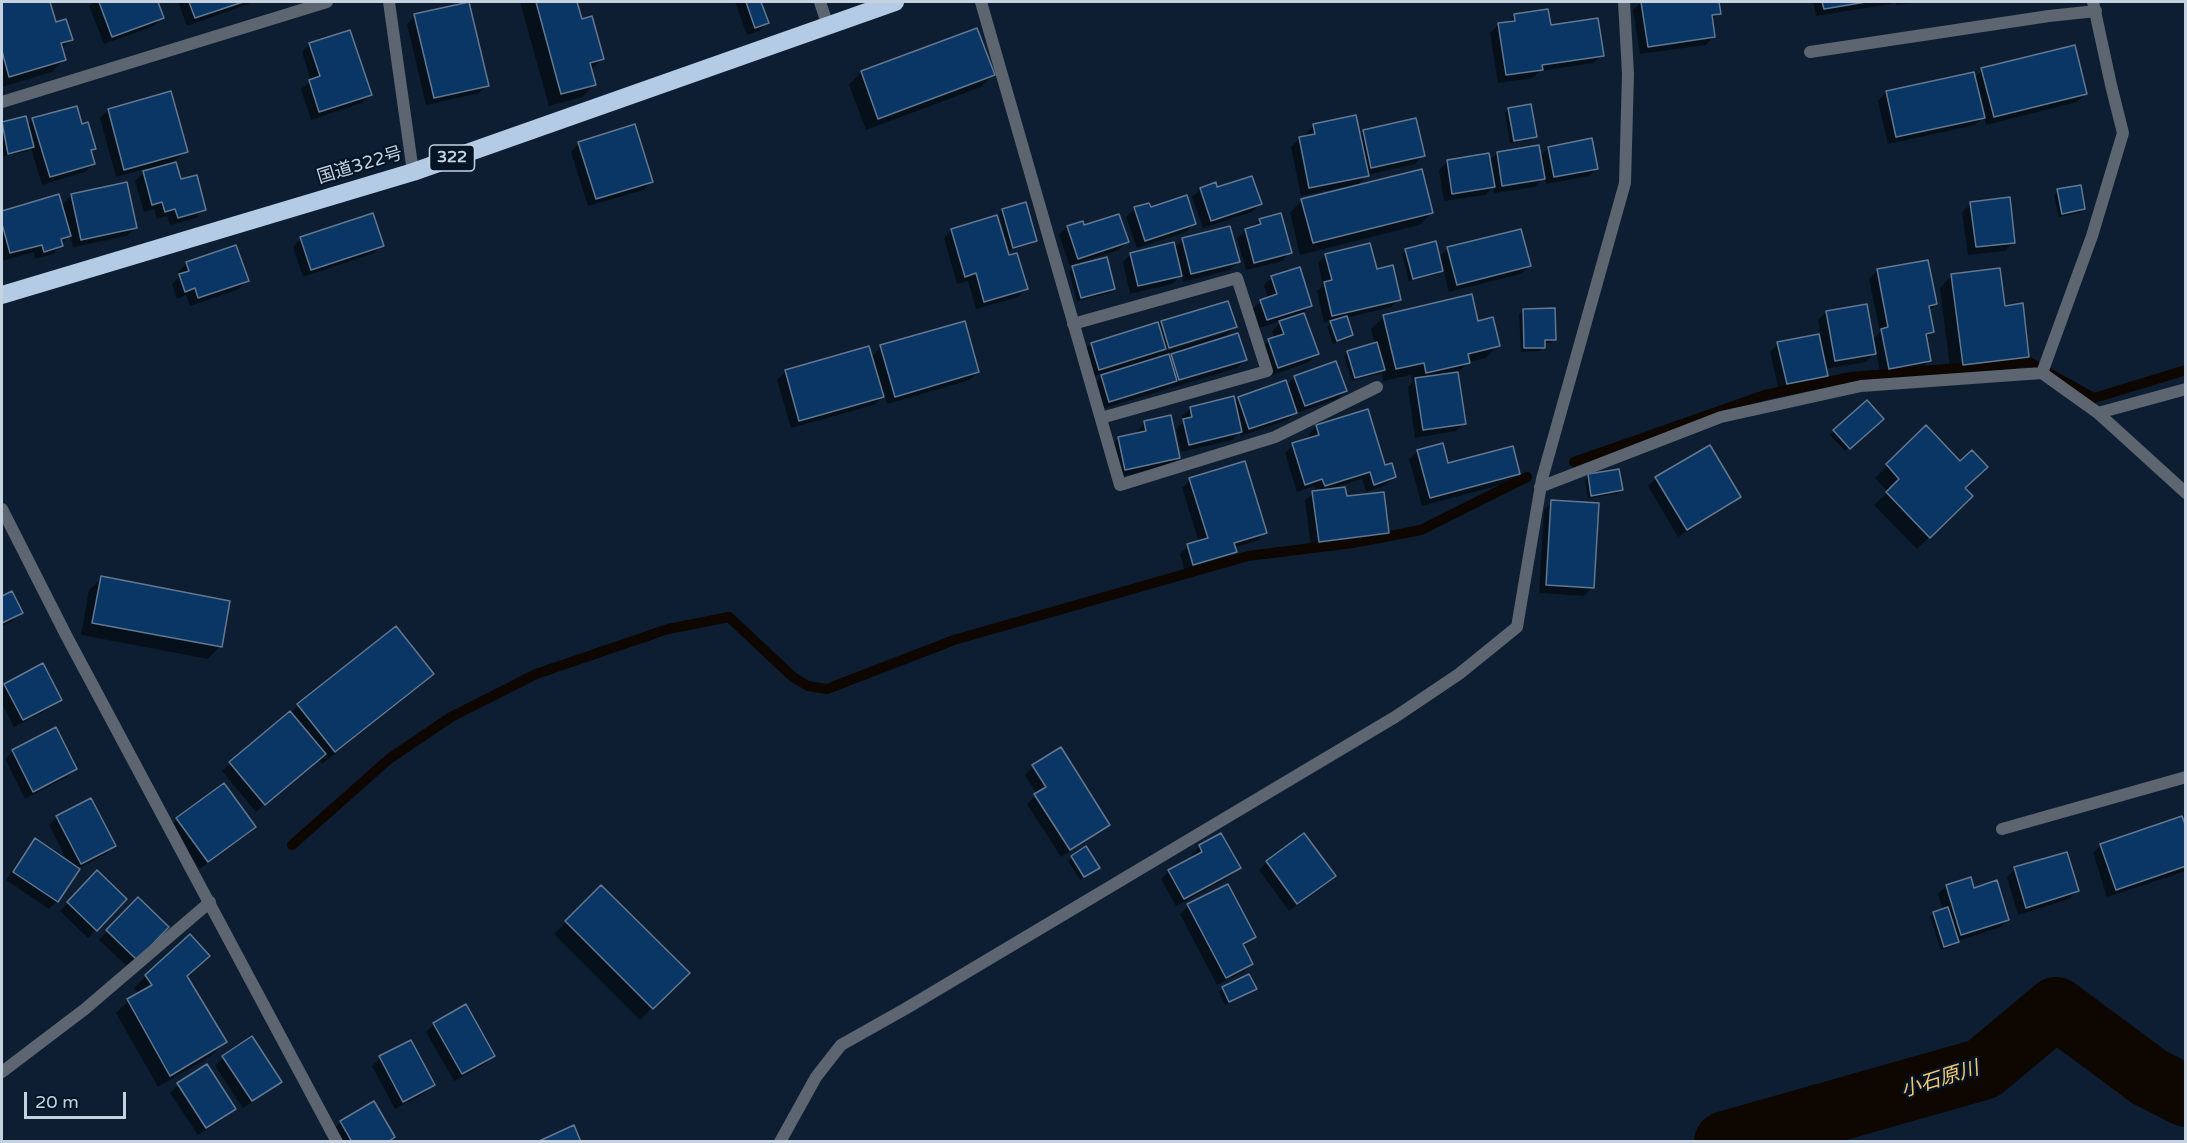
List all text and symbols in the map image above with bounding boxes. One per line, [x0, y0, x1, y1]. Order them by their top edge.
street label: 国道322号 [315, 143, 405, 189]
road number: 322 [430, 145, 474, 171]
water label: 小石原川 [1898, 1057, 1982, 1103]
scale bar [27, 1080, 129, 1118]
text: 20 m [35, 1091, 79, 1113]

